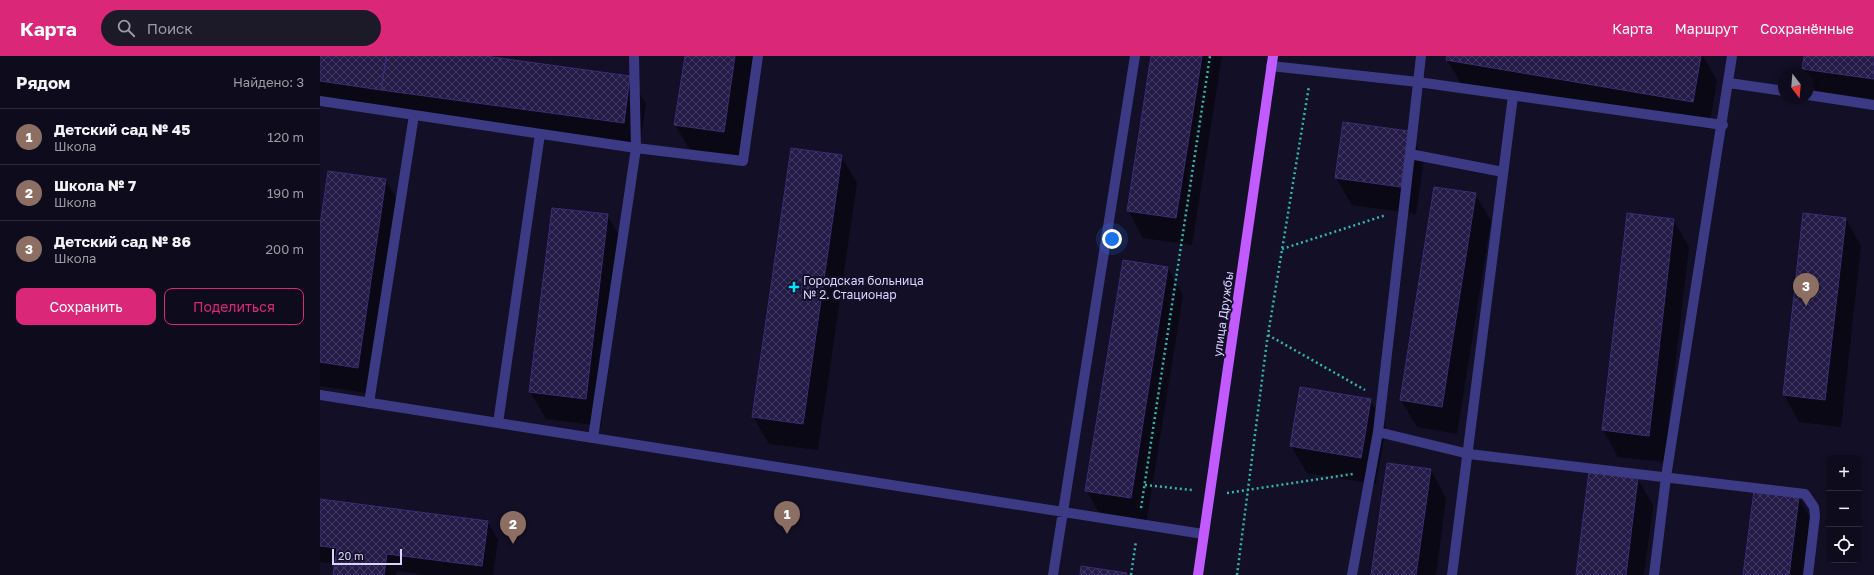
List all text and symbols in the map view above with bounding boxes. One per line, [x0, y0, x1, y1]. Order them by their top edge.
search box [101, 10, 381, 46]
text: Карта [20, 17, 77, 40]
icon: search [115, 17, 137, 39]
text: Поиск [147, 19, 193, 37]
text: Карта [1612, 20, 1653, 37]
text: Маршрут [1675, 20, 1738, 37]
text: Сохранённые [1760, 20, 1854, 37]
north arrow [1778, 68, 1814, 104]
text: Рядом [16, 72, 70, 93]
text: Найдено: 3 [233, 74, 304, 90]
text: Детский сад № 45 [54, 120, 190, 138]
text: 1 [26, 129, 32, 145]
text: 120 m [267, 129, 304, 145]
text: Школа [54, 138, 96, 154]
text: Школа № 7 [54, 176, 136, 194]
text: 2 [25, 185, 33, 201]
text: 190 m [267, 185, 304, 201]
text: Школа [54, 194, 96, 210]
your location [1102, 229, 1122, 249]
text: Детский сад № 86 [54, 232, 191, 250]
text: 3 [25, 241, 33, 257]
text: 200 m [266, 241, 304, 257]
text: Школа [54, 250, 96, 266]
street label: улица Дружбы [1210, 270, 1236, 358]
place label: Городская больница № 2. Стационар [803, 273, 924, 302]
pin: 3 [1793, 273, 1819, 306]
marker: Городская больница № 2. Стационар [788, 281, 800, 293]
button: Сохранить [16, 288, 156, 325]
button: Поделиться [164, 288, 304, 325]
map controls [1826, 455, 1862, 563]
button: + [1826, 455, 1862, 491]
button: − [1826, 491, 1862, 527]
pin: 1 [774, 501, 800, 534]
pin: 2 [500, 511, 526, 544]
button: locate [1826, 527, 1862, 563]
scale bar [332, 547, 402, 566]
text: 20 m [338, 549, 364, 562]

